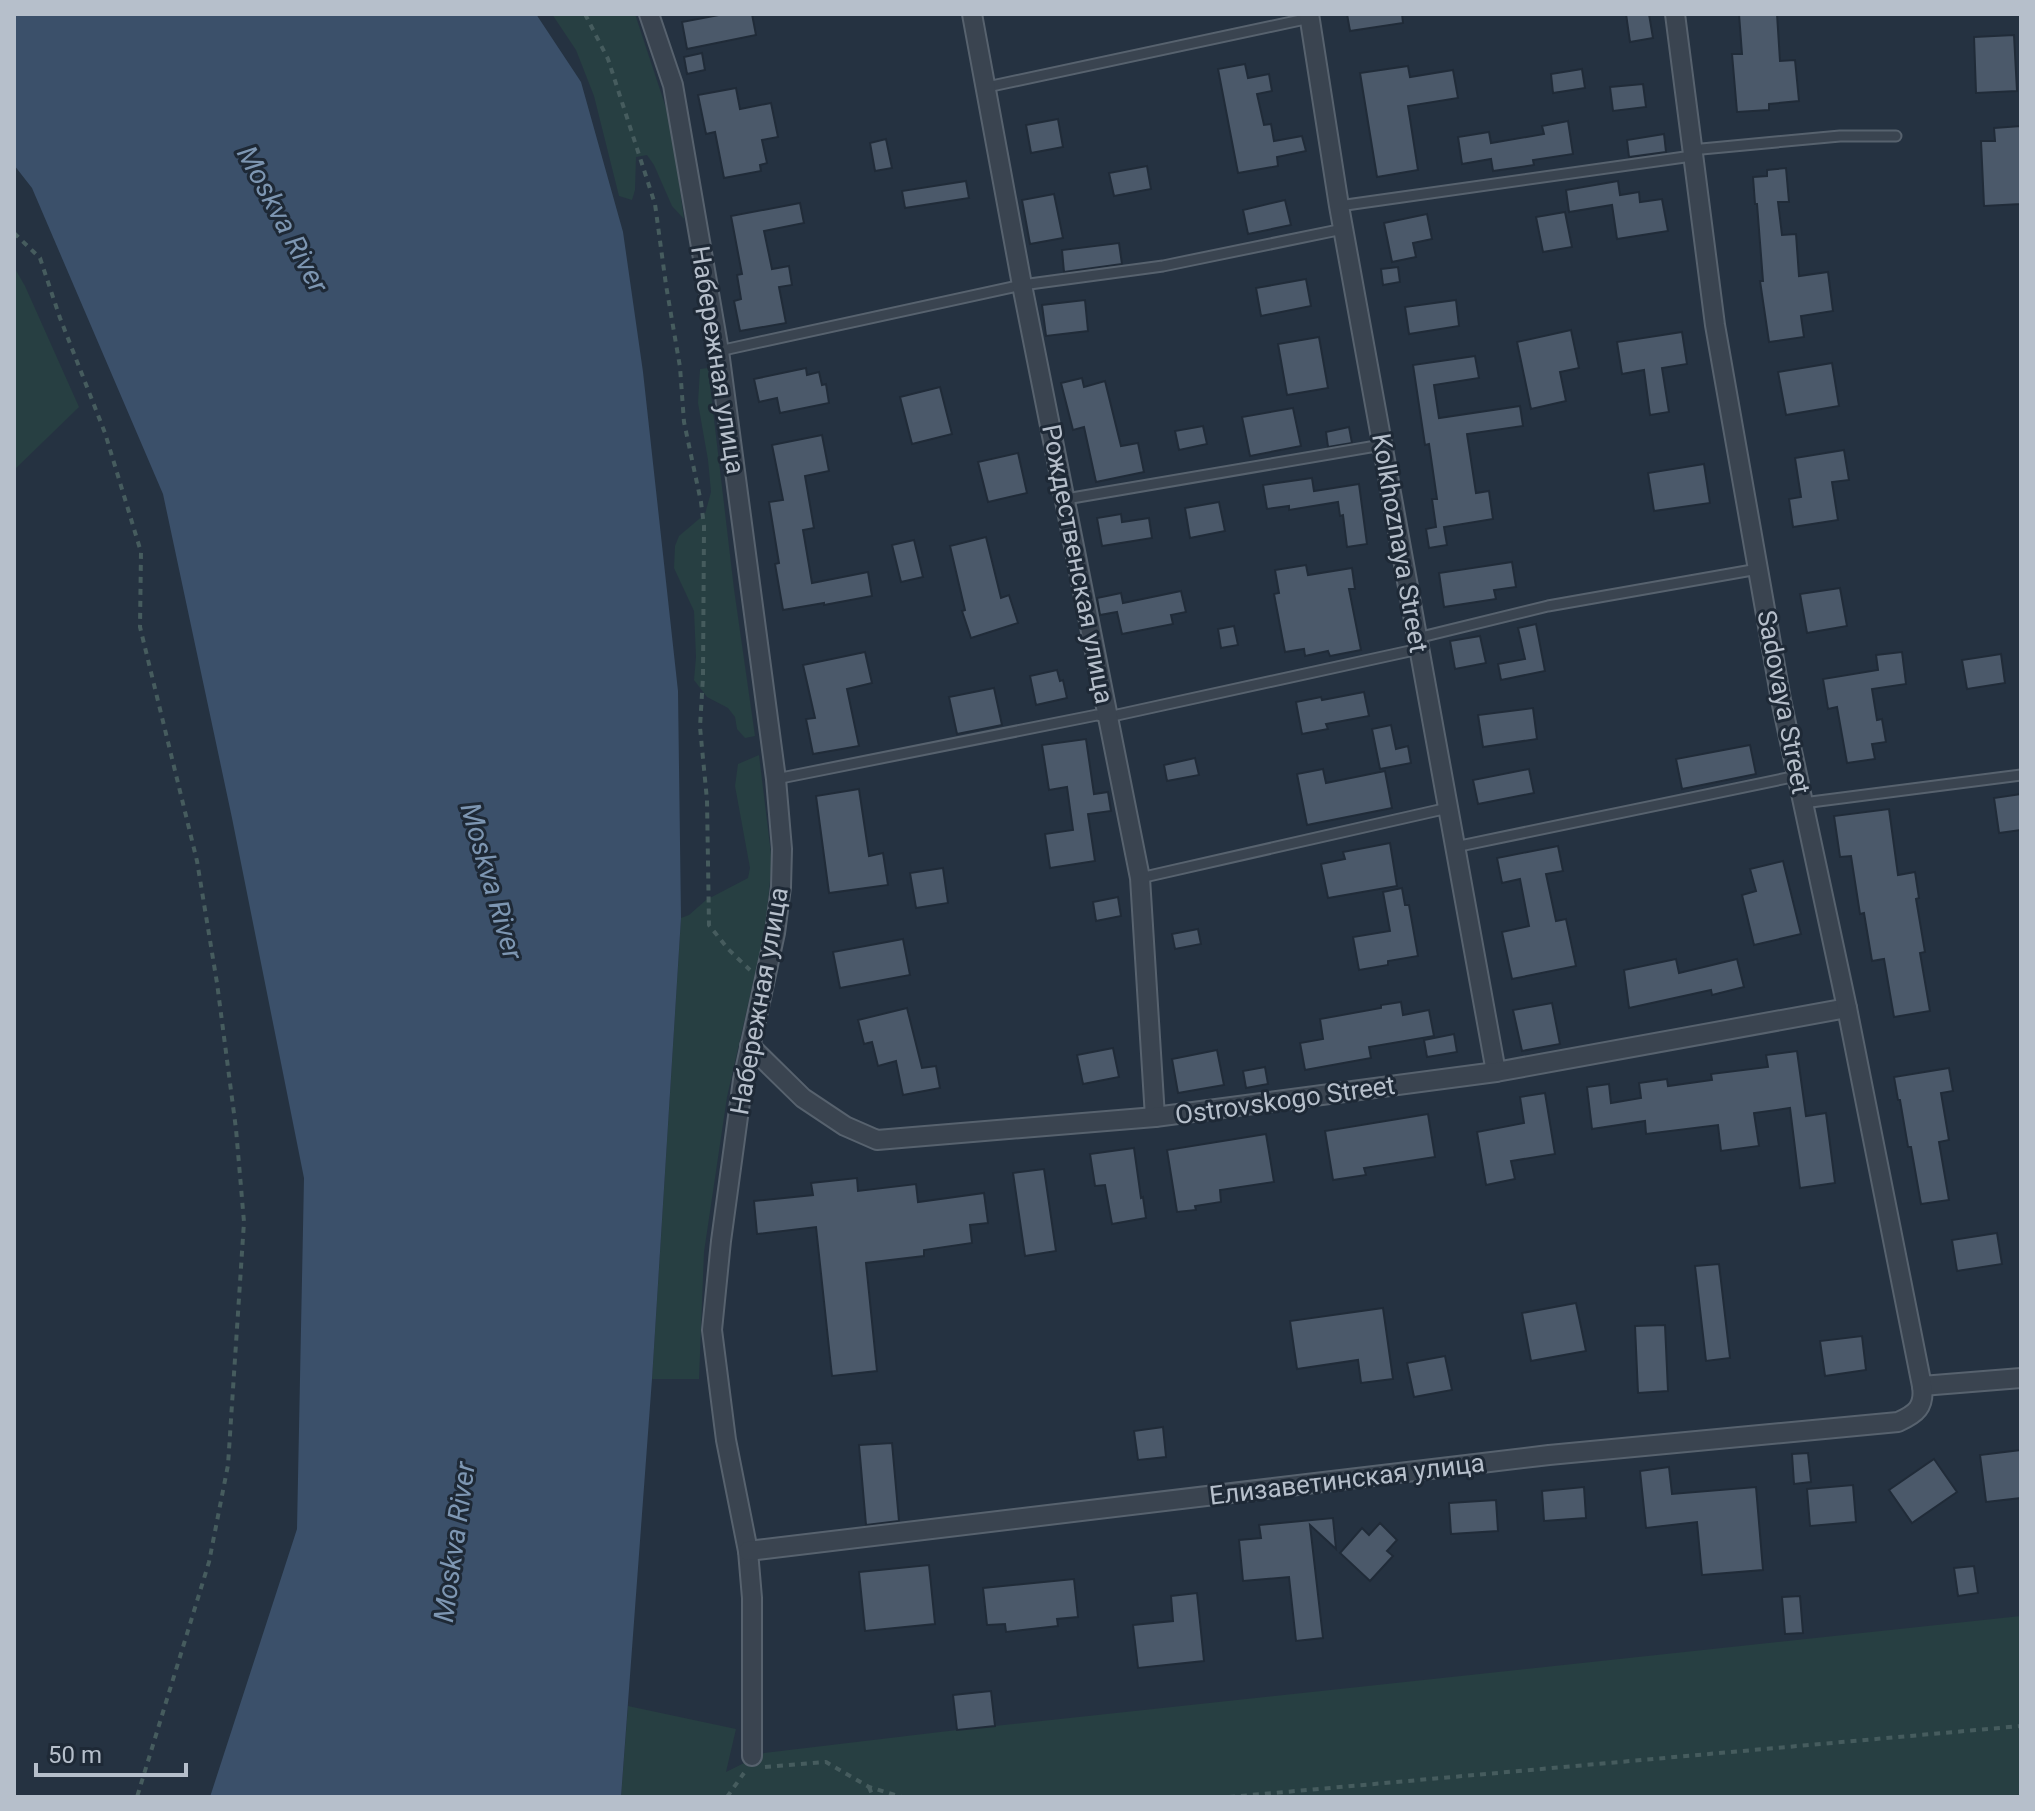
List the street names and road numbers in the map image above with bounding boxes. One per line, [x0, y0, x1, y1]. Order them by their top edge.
street label: Набережная улица [685, 244, 751, 476]
street label: Рождественская улица [1036, 422, 1120, 706]
street label: Kolkhoznaya Street [1366, 431, 1434, 655]
street label: Sadovaya Street [1751, 608, 1817, 796]
street label: Набережная улица [724, 885, 794, 1117]
street label: Ostrovskogo Street [1173, 1070, 1397, 1130]
street label: Елизаветинская улица [1208, 1447, 1486, 1511]

